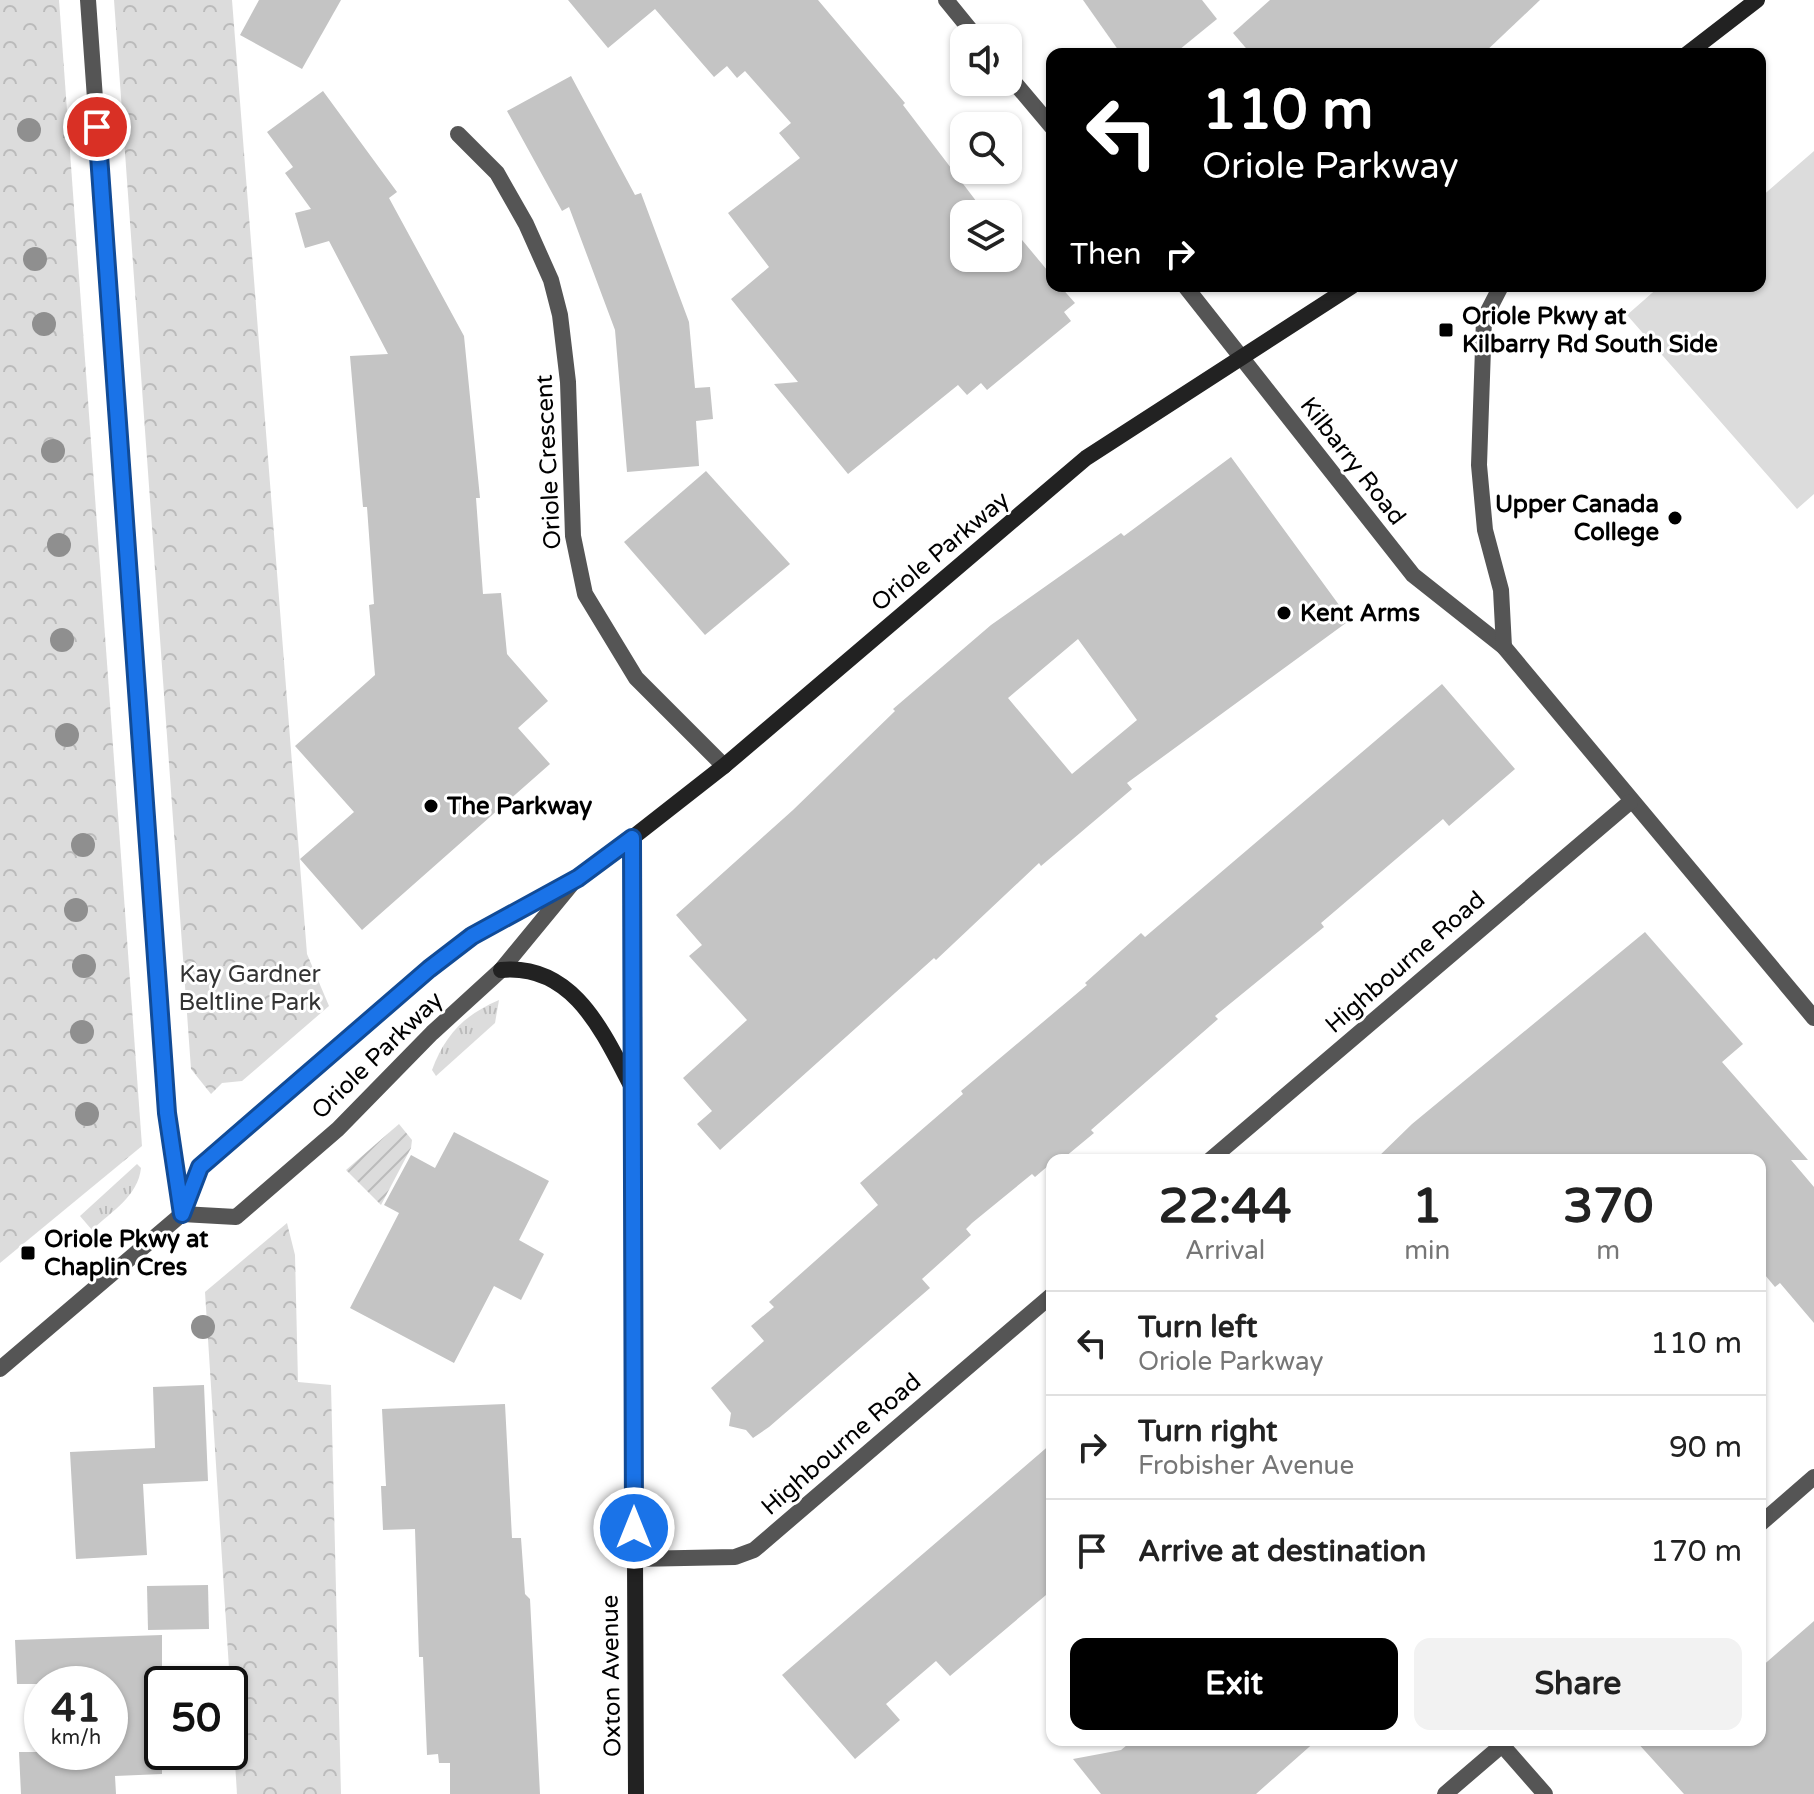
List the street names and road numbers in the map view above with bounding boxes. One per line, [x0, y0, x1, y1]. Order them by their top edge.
street label: Oriole Crescent [529, 374, 568, 550]
street label: Kilbarry Road [1294, 392, 1412, 531]
street label: Oriole Parkway [865, 485, 1015, 617]
street label: Highbourne Road [1320, 885, 1491, 1040]
street label: Oriole Parkway [306, 985, 449, 1125]
street label: Highbourne Road [756, 1367, 927, 1522]
street label: Oxton Avenue [596, 1594, 627, 1757]

